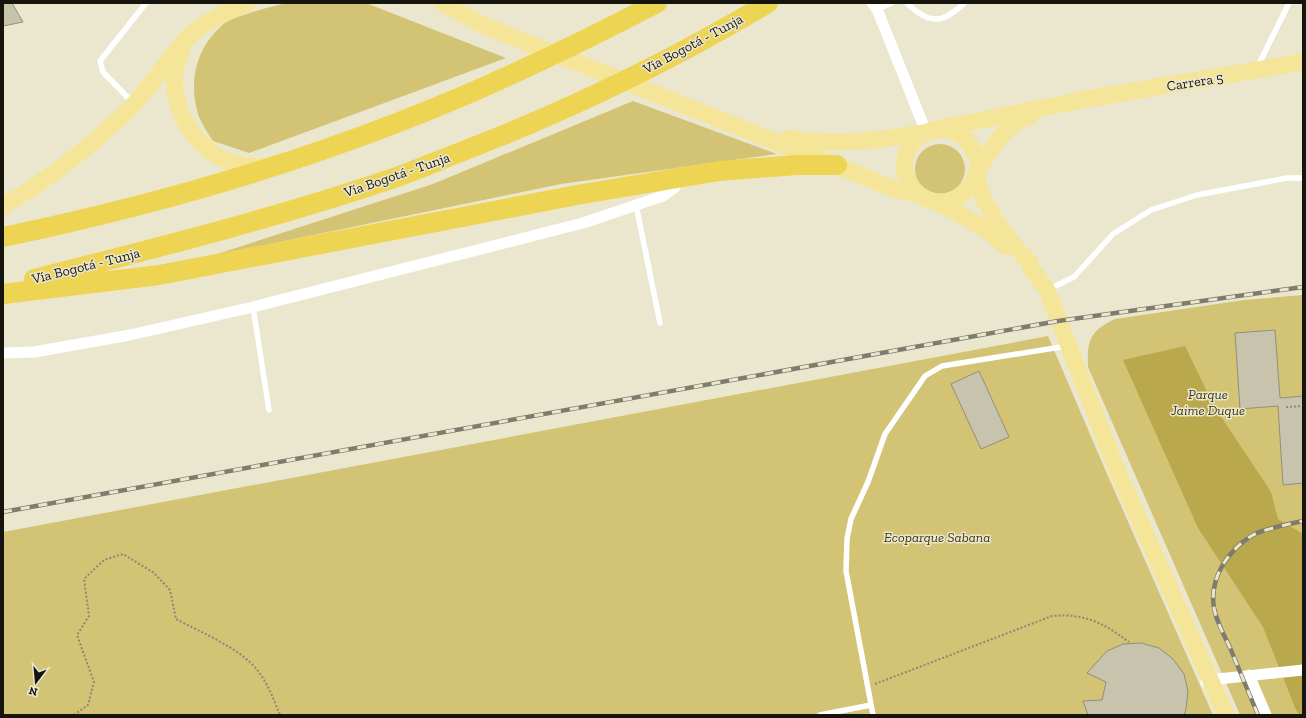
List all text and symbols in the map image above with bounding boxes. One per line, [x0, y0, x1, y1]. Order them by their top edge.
street label: Vía Bogotá - Tunja [639, 10, 746, 78]
street label: Carrera 5 [1165, 69, 1225, 95]
street label: Vía Bogotá - Tunja [341, 149, 452, 201]
street label: Vía Bogotá - Tunja [29, 244, 142, 288]
park label: Parque Jaime Duque [1170, 386, 1245, 419]
park label: Ecoparque Sabana [884, 529, 990, 546]
north arrow [16, 662, 56, 702]
text: N [27, 684, 39, 699]

